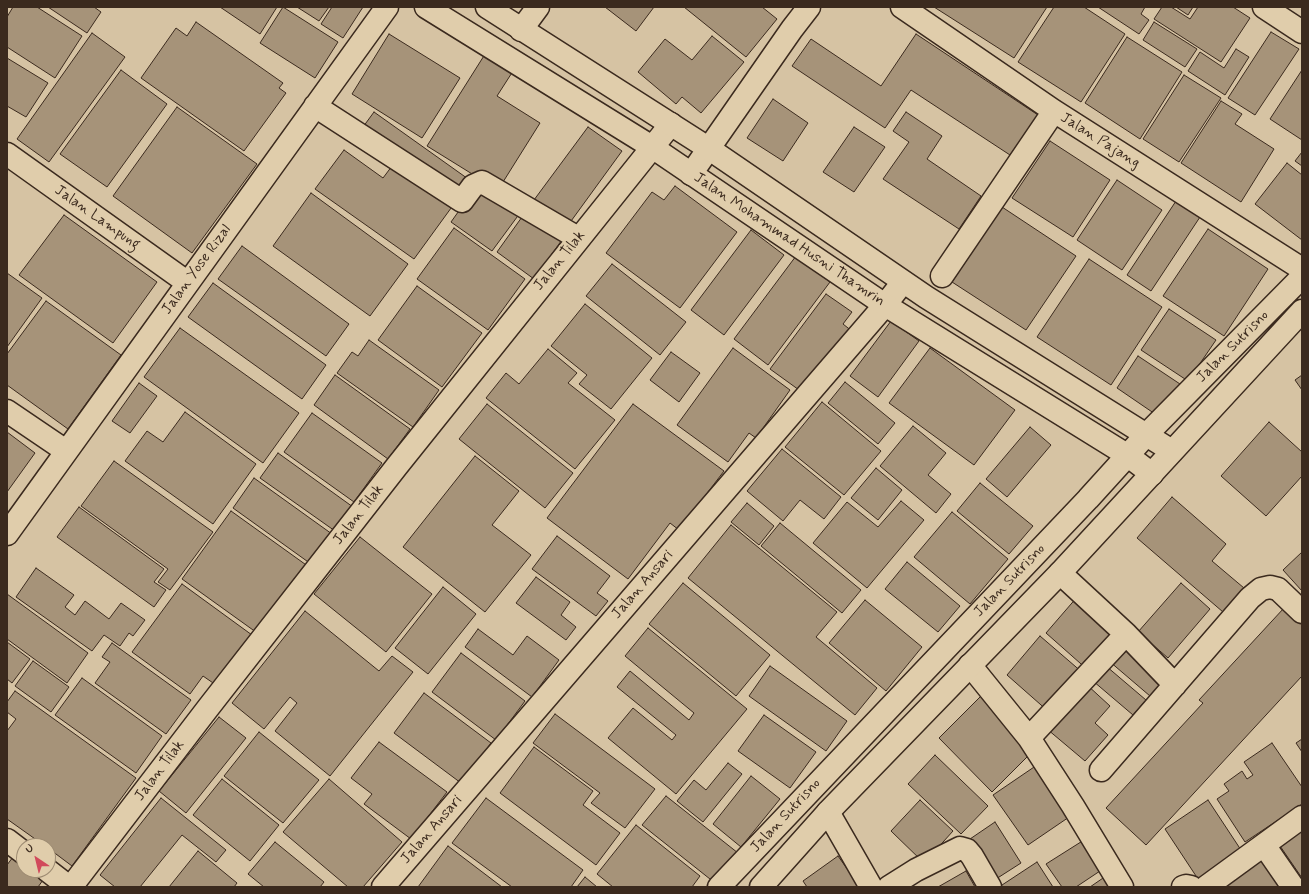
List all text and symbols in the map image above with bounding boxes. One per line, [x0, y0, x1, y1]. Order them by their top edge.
street label: Jalan Pajang [1057, 109, 1143, 173]
street label: Jalan Mohammad Husni Thamrin [690, 169, 888, 311]
street label: Jalan Lampung [51, 182, 143, 254]
street label: Jalan Yose Rizal [158, 222, 236, 318]
street label: Jalan Tilak [530, 227, 590, 295]
street label: Jalan Sutrisno [1193, 307, 1273, 387]
street label: Jalan Tilak [330, 481, 388, 549]
street label: Jalan Sutrisno [971, 541, 1049, 621]
street label: Jalan Ansari [608, 547, 678, 623]
street label: Jalan Tilak [131, 737, 189, 805]
street label: Jalan Sutrisno [747, 775, 825, 857]
street label: Jalan Ansari [397, 792, 467, 868]
north arrow [16, 838, 56, 878]
text: U [23, 841, 37, 857]

